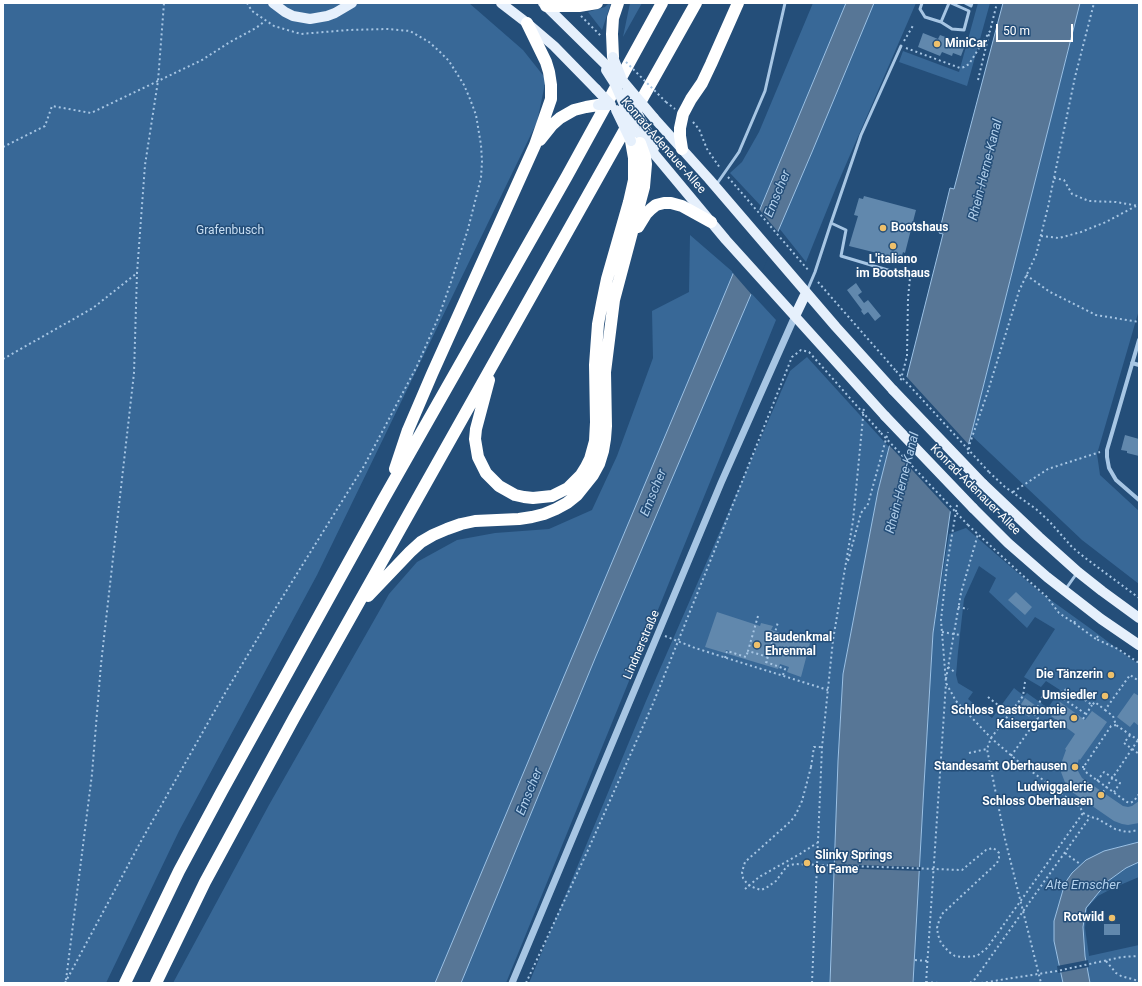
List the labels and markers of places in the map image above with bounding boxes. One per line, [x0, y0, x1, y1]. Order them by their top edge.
place label: MiniCar [945, 37, 987, 51]
marker: MiniCar [932, 39, 942, 49]
place label: Bootshaus [891, 221, 948, 235]
marker: Bootshaus [878, 223, 888, 233]
marker: L'italiano im Bootshaus [888, 241, 898, 251]
place label: L'italiano im Bootshaus [856, 253, 930, 281]
place label: Baudenkmal Ehrenmal [765, 631, 832, 659]
marker: Baudenkmal Ehrenmal [752, 640, 762, 650]
place label: Die Tänzerin [1036, 668, 1103, 682]
marker: Die Tänzerin [1106, 670, 1116, 680]
place label: Umsiedler [1042, 689, 1097, 703]
marker: Umsiedler [1100, 691, 1110, 701]
place label: Schloss Gastronomie Kaisergarten [951, 704, 1066, 732]
marker: Schloss Gastronomie Kaisergarten [1069, 713, 1079, 723]
place label: Standesamt Oberhausen [934, 760, 1067, 774]
marker: Standesamt Oberhausen [1070, 762, 1080, 772]
place label: Ludwiggalerie Schloss Oberhausen [982, 781, 1093, 809]
marker: Ludwiggalerie Schloss Oberhausen [1096, 790, 1106, 800]
place label: Slinky Springs to Fame [815, 849, 892, 877]
marker: Slinky Springs to Fame [802, 858, 812, 868]
place label: Rotwild [1064, 911, 1104, 925]
marker: Rotwild [1107, 913, 1117, 923]

